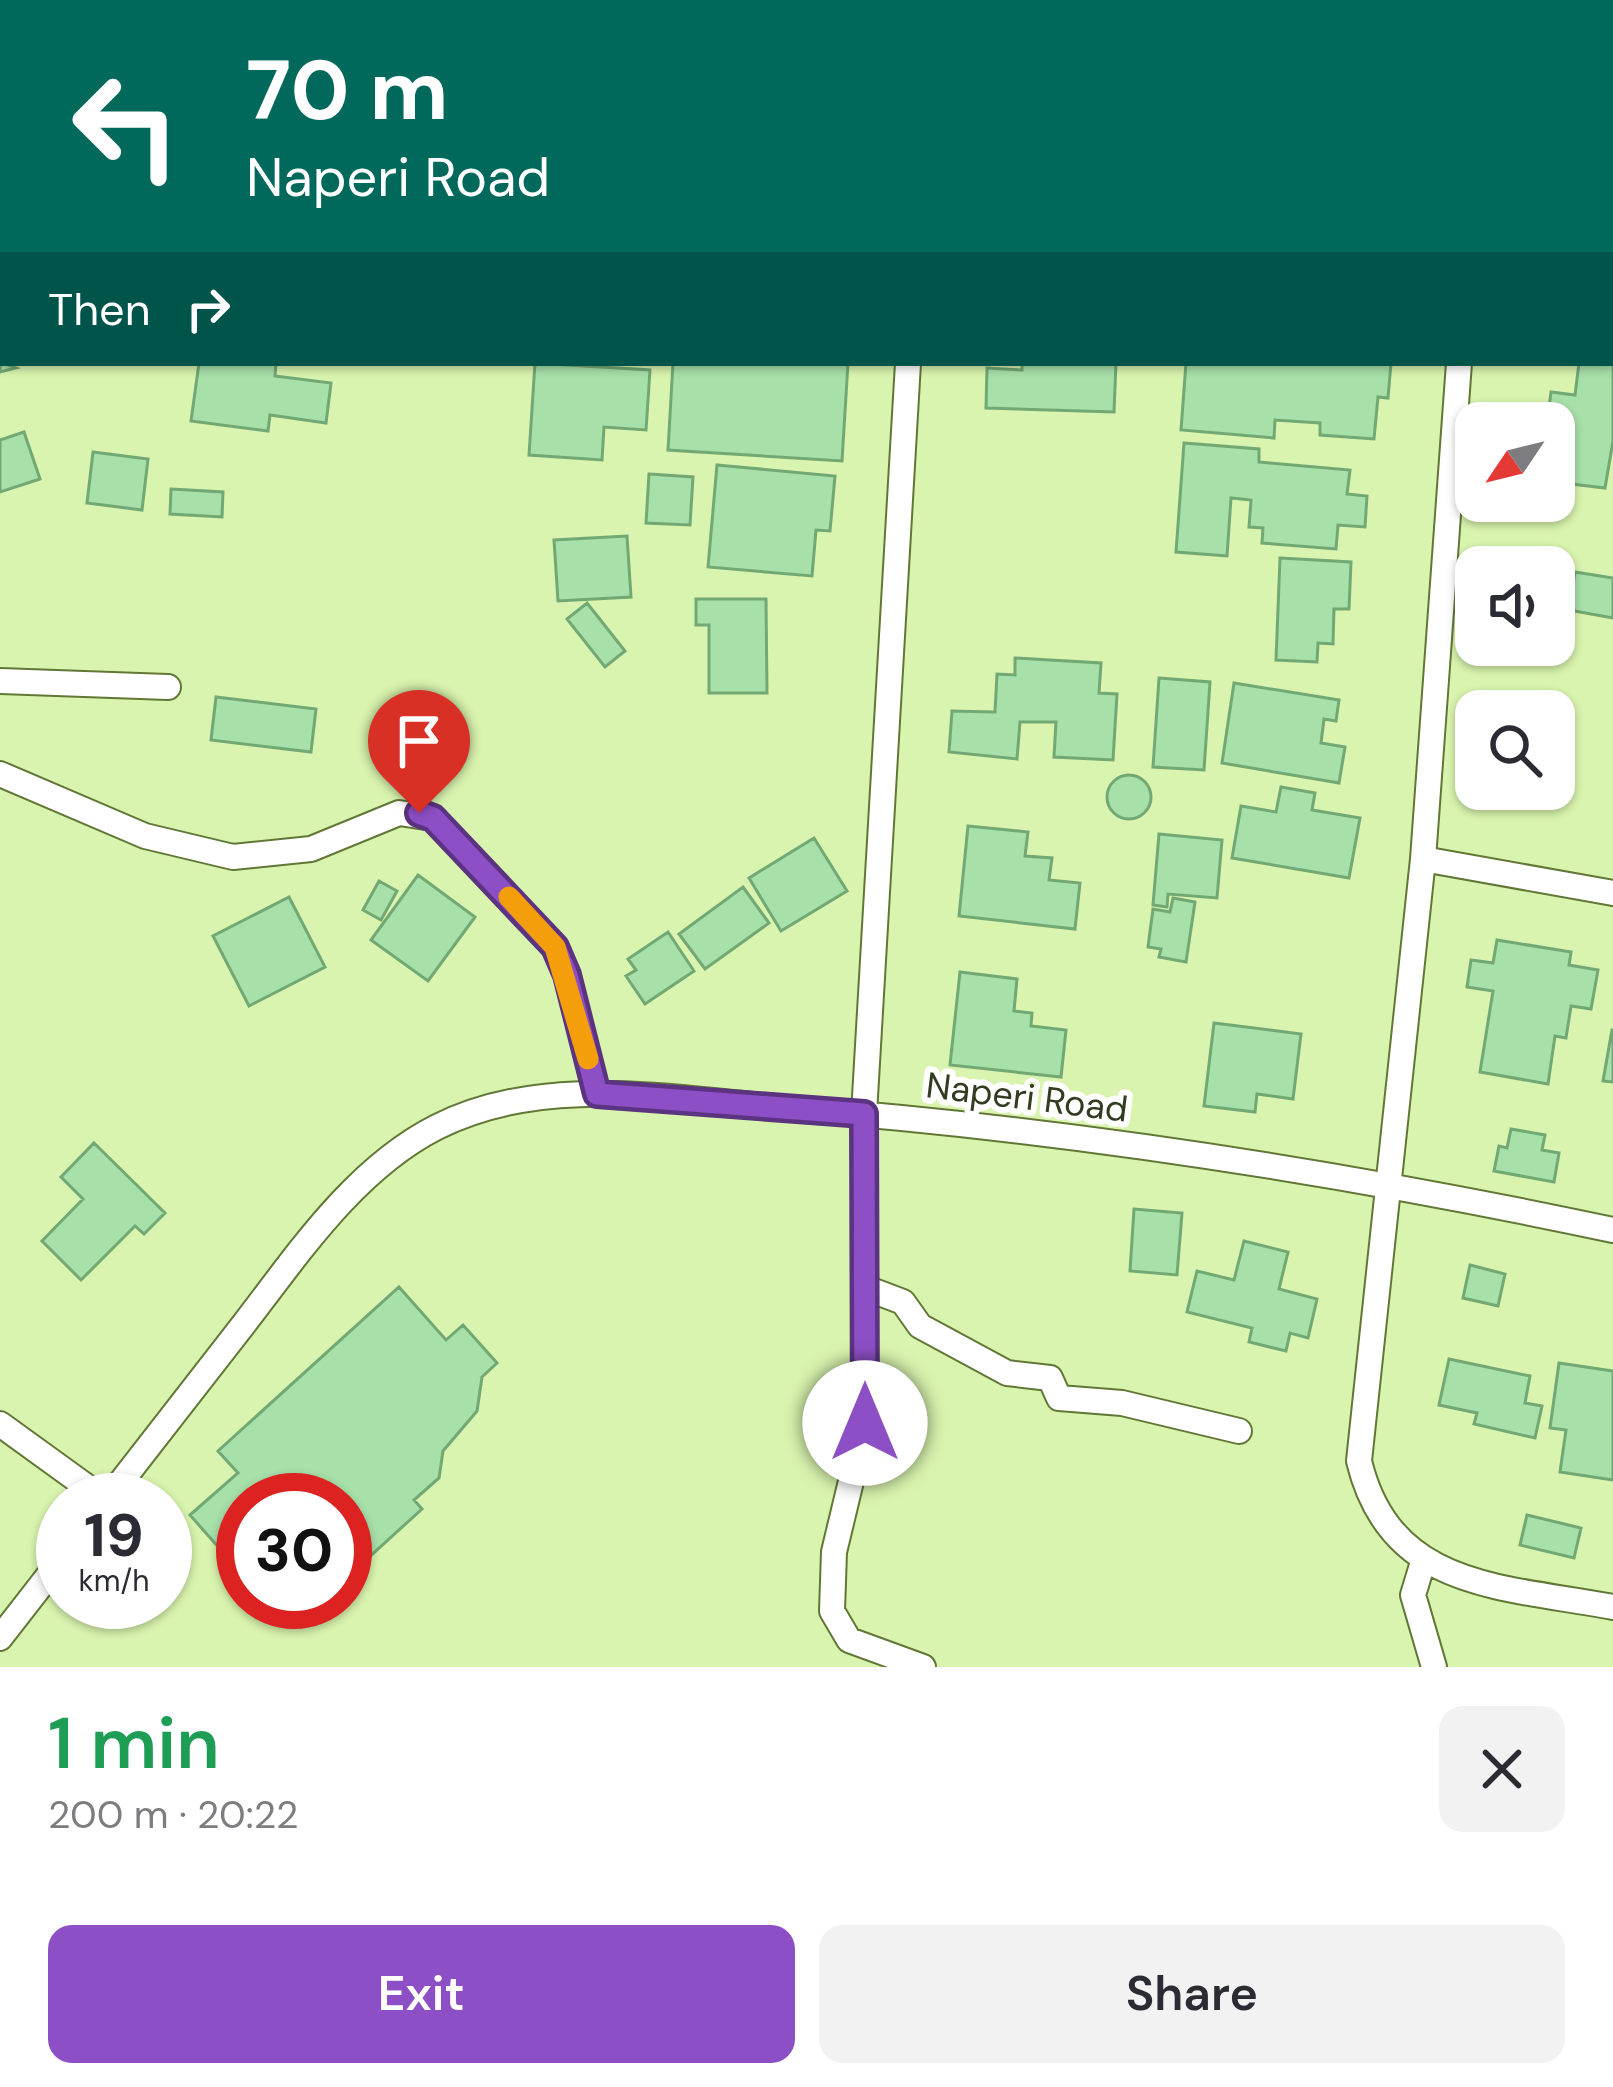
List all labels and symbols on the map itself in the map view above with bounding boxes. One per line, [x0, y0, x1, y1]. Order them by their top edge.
north arrow [1455, 402, 1575, 522]
pin [368, 690, 470, 813]
street label: Naperi Road [923, 1061, 1131, 1133]
position arrow [802, 1360, 928, 1486]
speed limit sign: 30 [216, 1473, 372, 1629]

